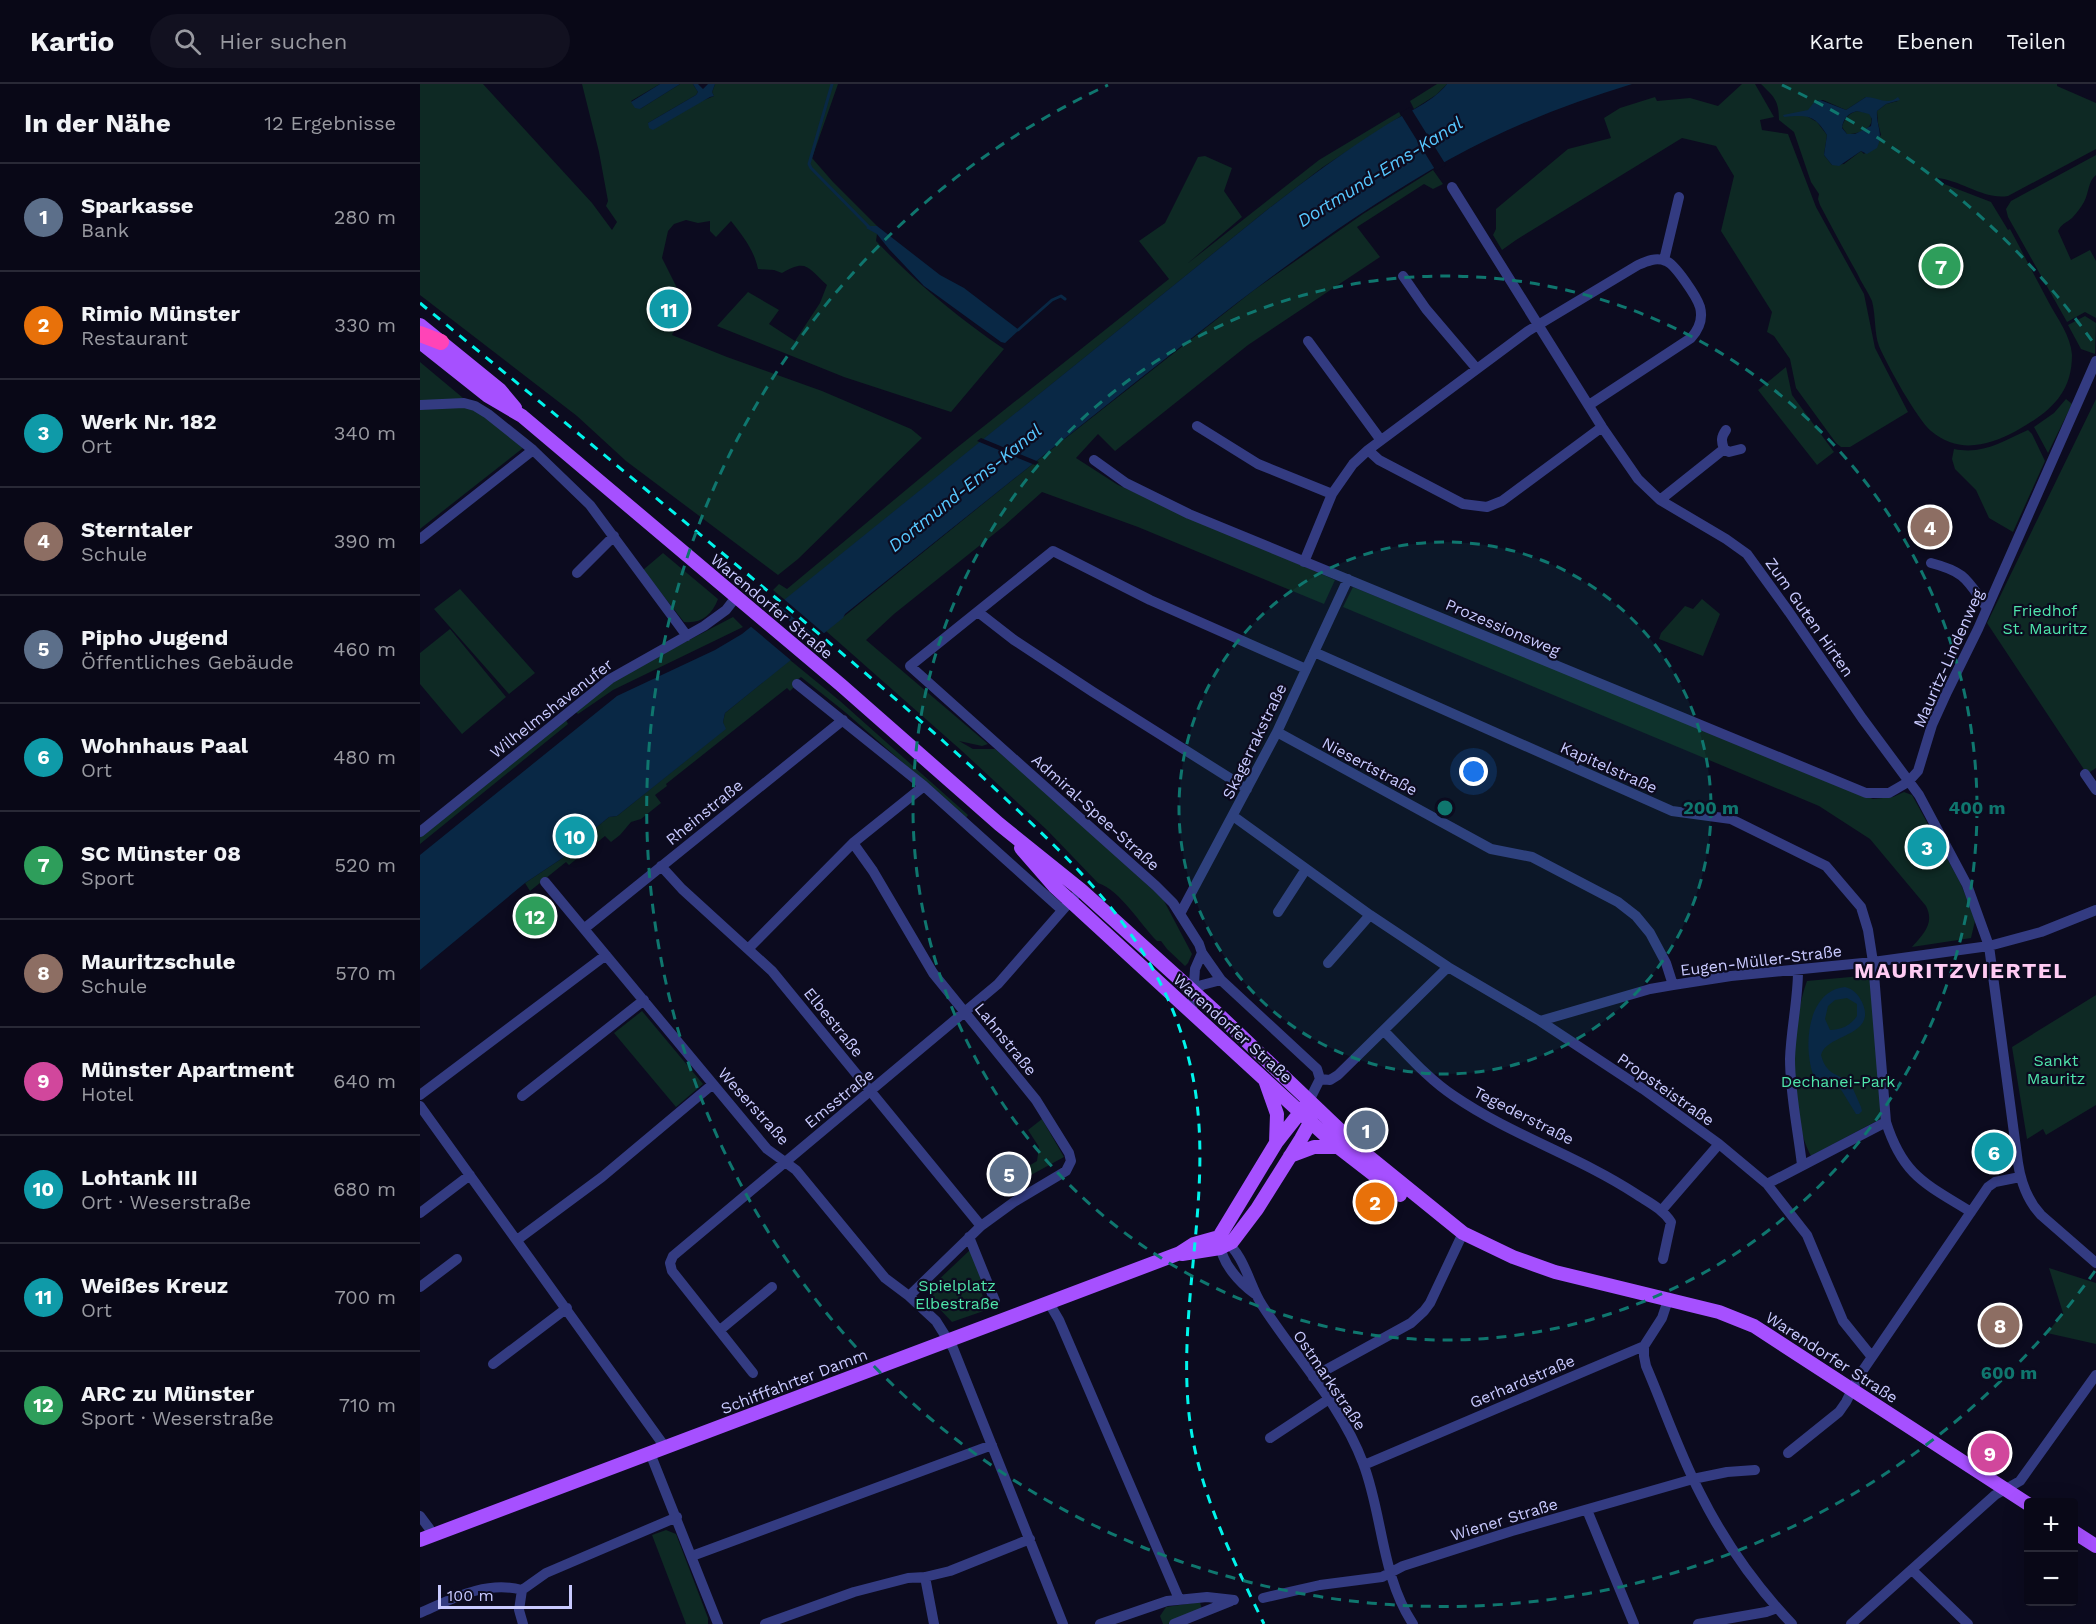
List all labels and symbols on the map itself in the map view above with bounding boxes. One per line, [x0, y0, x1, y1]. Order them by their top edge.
water label: Dortmund-Ems-Kanal [1293, 112, 1466, 231]
pin: 7 [1922, 244, 1960, 288]
pin: 11 [650, 286, 688, 332]
water label: Dortmund-Ems-Kanal [884, 419, 1046, 556]
pin: 4 [1910, 504, 1950, 550]
street label: Warendorfer Straße [707, 550, 837, 663]
street label: Zum Guten Hirten [1761, 554, 1858, 680]
street label: Mauritz-Lindenweg [1909, 586, 1988, 730]
street label: Prozessionsweg [1443, 595, 1563, 660]
park label: Friedhof St. Mauritz [2002, 601, 2088, 638]
street label: Wilhelmshavenufer [486, 654, 617, 762]
street label: Skagerrakstraße [1218, 680, 1291, 802]
street label: Niesertstraße [1319, 733, 1421, 800]
street label: Kapitelstraße [1557, 738, 1660, 797]
street label: Admiral-Spee-Straße [1028, 750, 1163, 875]
your location [1459, 757, 1488, 786]
street label: Rheinstraße [662, 776, 747, 849]
text: 200 m [1683, 797, 1739, 818]
text: 400 m [1949, 797, 2005, 818]
centre of rings [1435, 798, 1455, 818]
pin: 10 [556, 814, 594, 858]
pin: 3 [1908, 824, 1946, 870]
pin: 12 [516, 894, 554, 938]
street label: Eugen-Müller-Straße [1679, 941, 1843, 980]
district label: MAURITZVIERTEL [1854, 958, 2068, 983]
street label: Warendorfer Straße [1169, 970, 1296, 1087]
street label: Elbestraße [800, 984, 867, 1061]
street label: Lahnstraße [971, 999, 1041, 1080]
street label: Propsteistraße [1614, 1049, 1718, 1130]
park label: Sankt Mauritz [2027, 1051, 2085, 1088]
street label: Weserstraße [714, 1064, 793, 1149]
street label: Emsstraße [801, 1065, 878, 1132]
park label: Dechanei-Park [1781, 1072, 1895, 1091]
street label: Tegederstraße [1470, 1082, 1577, 1149]
pin: 1 [1346, 1108, 1386, 1152]
pin: 6 [1974, 1130, 2014, 1174]
pin: 5 [990, 1152, 1028, 1196]
pin: 2 [1356, 1180, 1394, 1224]
park label: Spielplatz Elbestraße [915, 1276, 999, 1313]
pin: 8 [1980, 1302, 2020, 1348]
street label: Warendorfer Straße [1762, 1308, 1901, 1407]
street label: Ostmarkstraße [1289, 1327, 1370, 1434]
street label: Schifffahrter Damm [718, 1345, 870, 1418]
street label: Gerhardstraße [1467, 1351, 1578, 1412]
text: 600 m [1981, 1362, 2037, 1383]
pin: 9 [1970, 1430, 2010, 1476]
street label: Wiener Straße [1448, 1494, 1560, 1545]
scale bar [438, 1582, 572, 1610]

